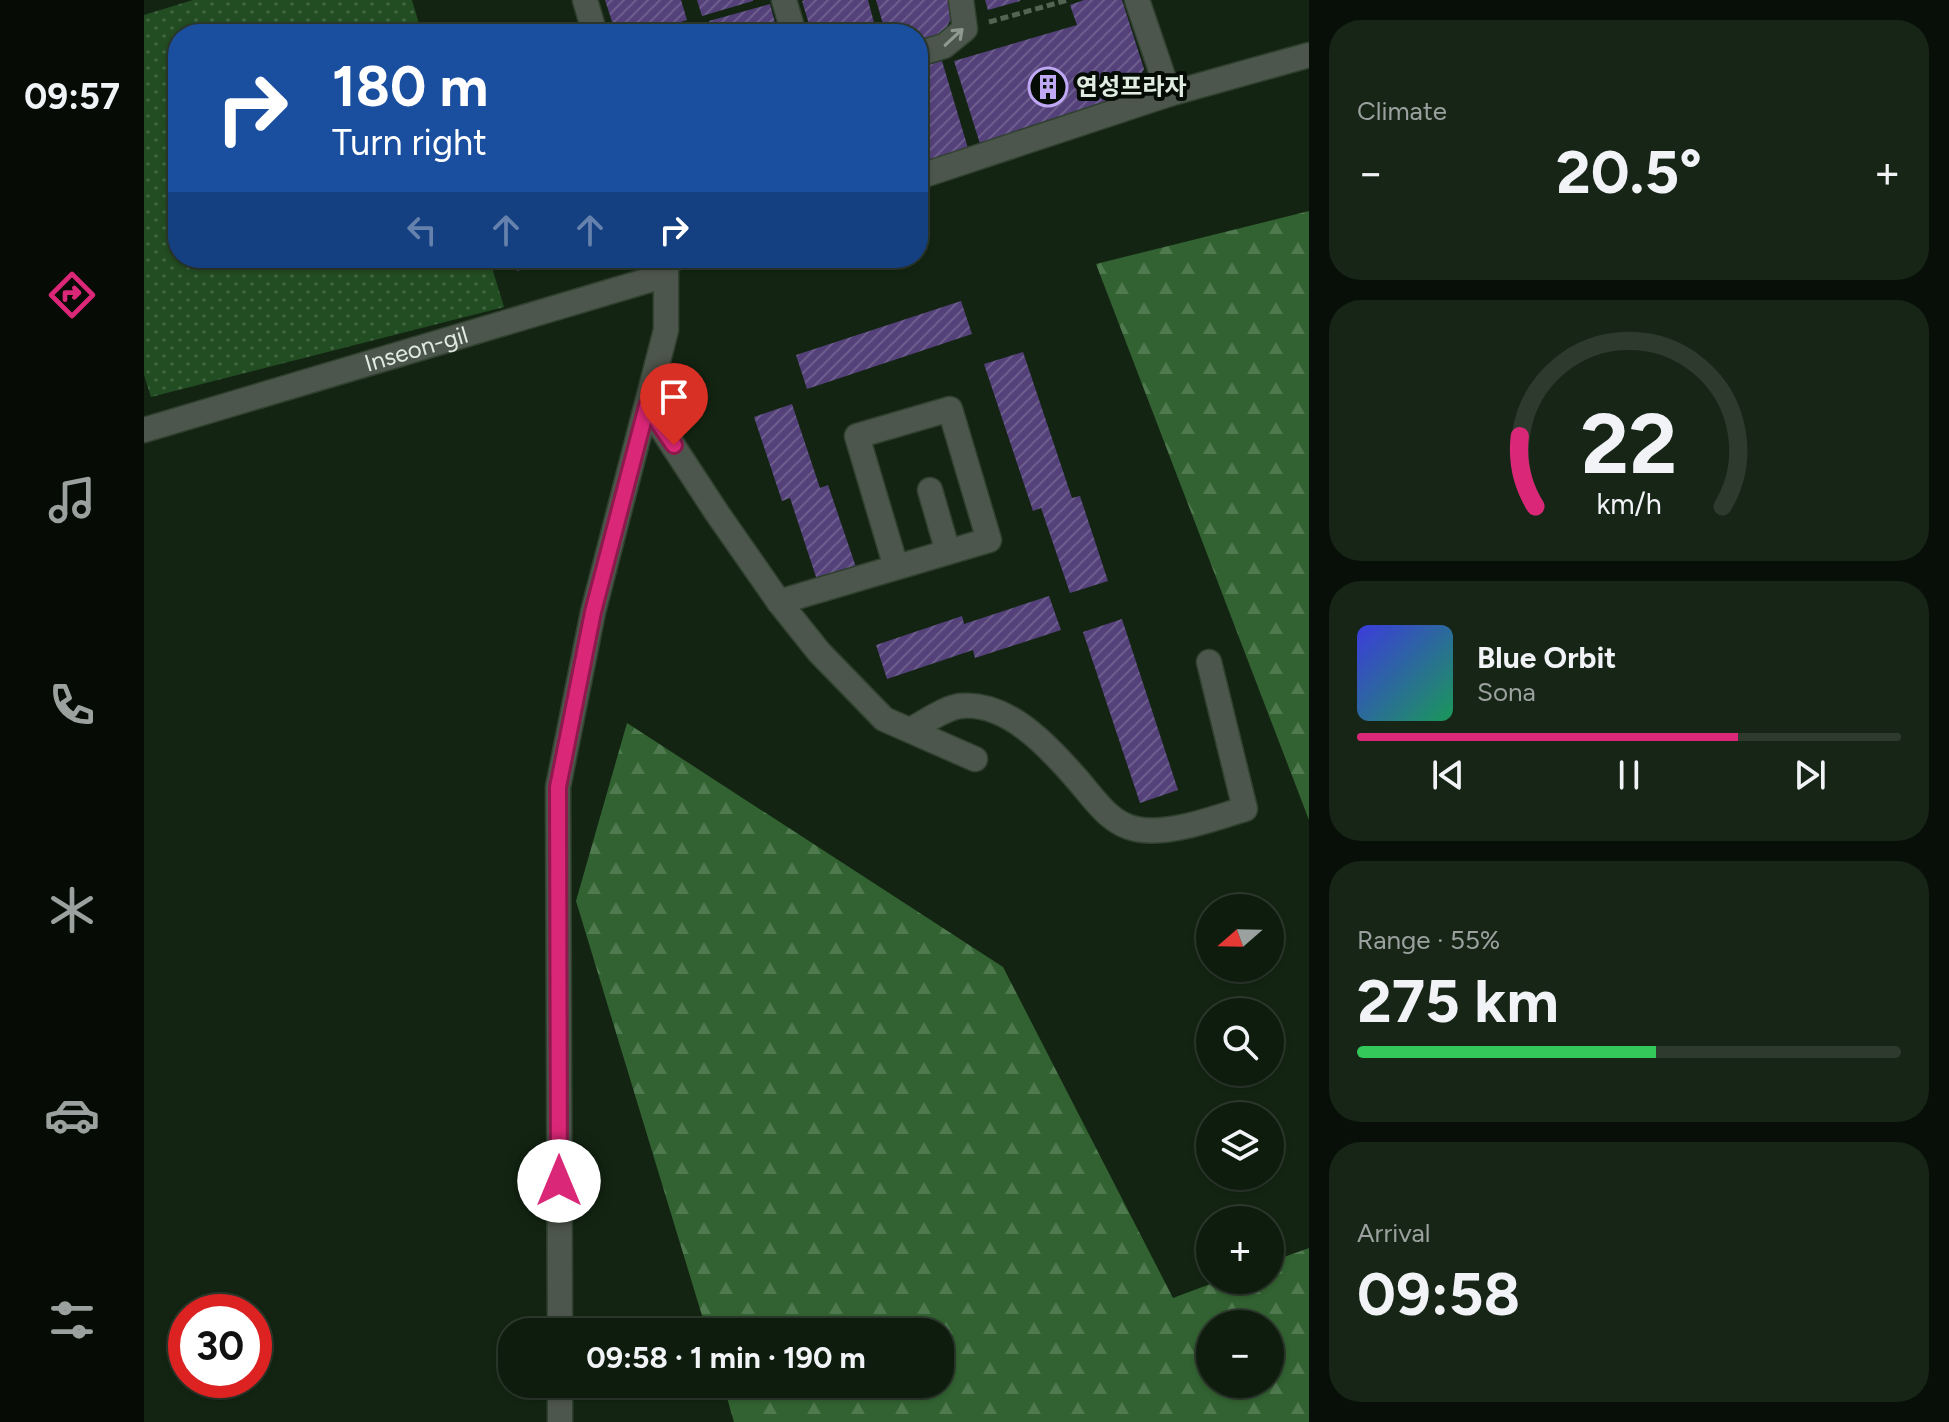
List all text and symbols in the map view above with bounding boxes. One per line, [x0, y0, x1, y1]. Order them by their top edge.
one-way arrow [944, 27, 964, 46]
text: 180 m [332, 53, 488, 120]
icon: right [200, 56, 304, 160]
building icon: 연성프라자 [1027, 66, 1069, 108]
place label: 연성프라자 [1076, 72, 1186, 101]
text: 09:57 [24, 75, 120, 118]
text: Climate [1357, 95, 1447, 127]
text: Turn right [332, 121, 487, 164]
text: 20.5° [1556, 136, 1702, 208]
text: − [1357, 146, 1384, 199]
text: + [1874, 146, 1901, 199]
icon: left [400, 208, 444, 252]
icon: ahead [484, 208, 528, 252]
icon: ahead [568, 208, 612, 252]
icon: right [652, 208, 696, 252]
icon: directions [44, 267, 100, 323]
street label: Inseon-gil [361, 320, 471, 378]
pin [640, 363, 708, 445]
icon: arrive [652, 375, 696, 419]
text: 22 [1581, 393, 1677, 493]
icon: music [44, 472, 100, 528]
text: km/h [1596, 487, 1662, 521]
text: Blue Orbit [1477, 639, 1616, 676]
text: Sona [1477, 676, 1536, 708]
icon: phone [44, 677, 100, 733]
icon: previous [1426, 753, 1470, 797]
icon: pause [1607, 753, 1651, 797]
icon: next [1788, 753, 1832, 797]
icon: climate [44, 882, 100, 938]
north arrow [1196, 894, 1284, 982]
map controls [1196, 894, 1284, 1398]
text: Range · 55% [1357, 924, 1500, 956]
text: 275 km [1357, 965, 1559, 1037]
button: search [1196, 998, 1284, 1086]
icon: car [44, 1087, 100, 1143]
button: layers [1196, 1102, 1284, 1190]
position arrow [517, 1139, 601, 1223]
button: + [1196, 1206, 1284, 1294]
text: Arrival [1357, 1217, 1430, 1249]
text: 09:58 [1357, 1258, 1520, 1330]
icon: filters [44, 1292, 100, 1348]
speed limit sign: 30 [168, 1294, 272, 1398]
button: − [1196, 1310, 1284, 1398]
text: 09:58 · 1 min · 190 m [586, 1339, 866, 1376]

